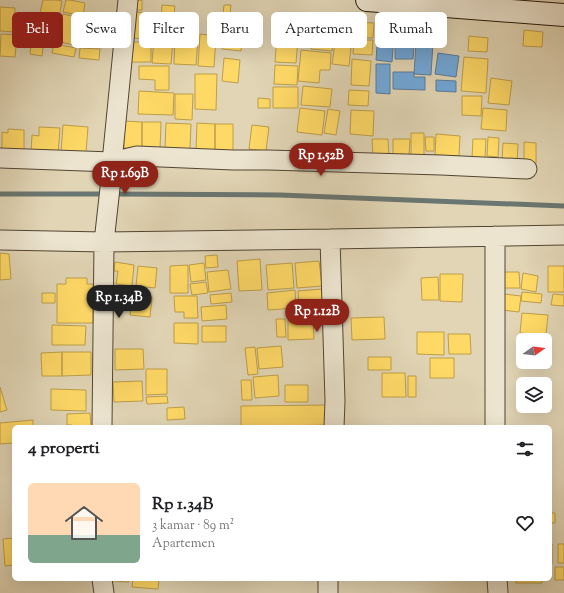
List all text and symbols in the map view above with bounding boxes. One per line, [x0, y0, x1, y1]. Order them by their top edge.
chip: Beli [12, 12, 63, 48]
chip: Sewa [71, 12, 131, 48]
chip: Filter [139, 12, 199, 48]
chip: Baru [207, 12, 263, 48]
chip: Apartemen [271, 12, 367, 48]
chip: Rumah [375, 12, 447, 48]
pin: Rp 1.52B [280, 143, 362, 177]
text: Rp 1.52B [298, 147, 344, 165]
pin: Rp 1.69B [84, 161, 166, 195]
text: Rp 1.69B [101, 165, 149, 183]
pin: Rp 1.34B [78, 285, 160, 319]
text: Rp 1.34B [96, 289, 142, 307]
pin: Rp 1.12B [276, 299, 358, 333]
text: Rp 1.12B [294, 303, 340, 321]
north arrow [516, 333, 552, 369]
map controls [516, 333, 552, 413]
button: layers [516, 377, 552, 413]
text: 4 properti [28, 437, 100, 461]
icon: filters [514, 438, 536, 460]
text: Rp 1.34B [152, 493, 213, 517]
icon: home [60, 499, 108, 547]
icon: heart [514, 512, 536, 534]
text: 3 kamar · 89 m² [152, 517, 234, 535]
text: Apartemen [152, 535, 215, 553]

